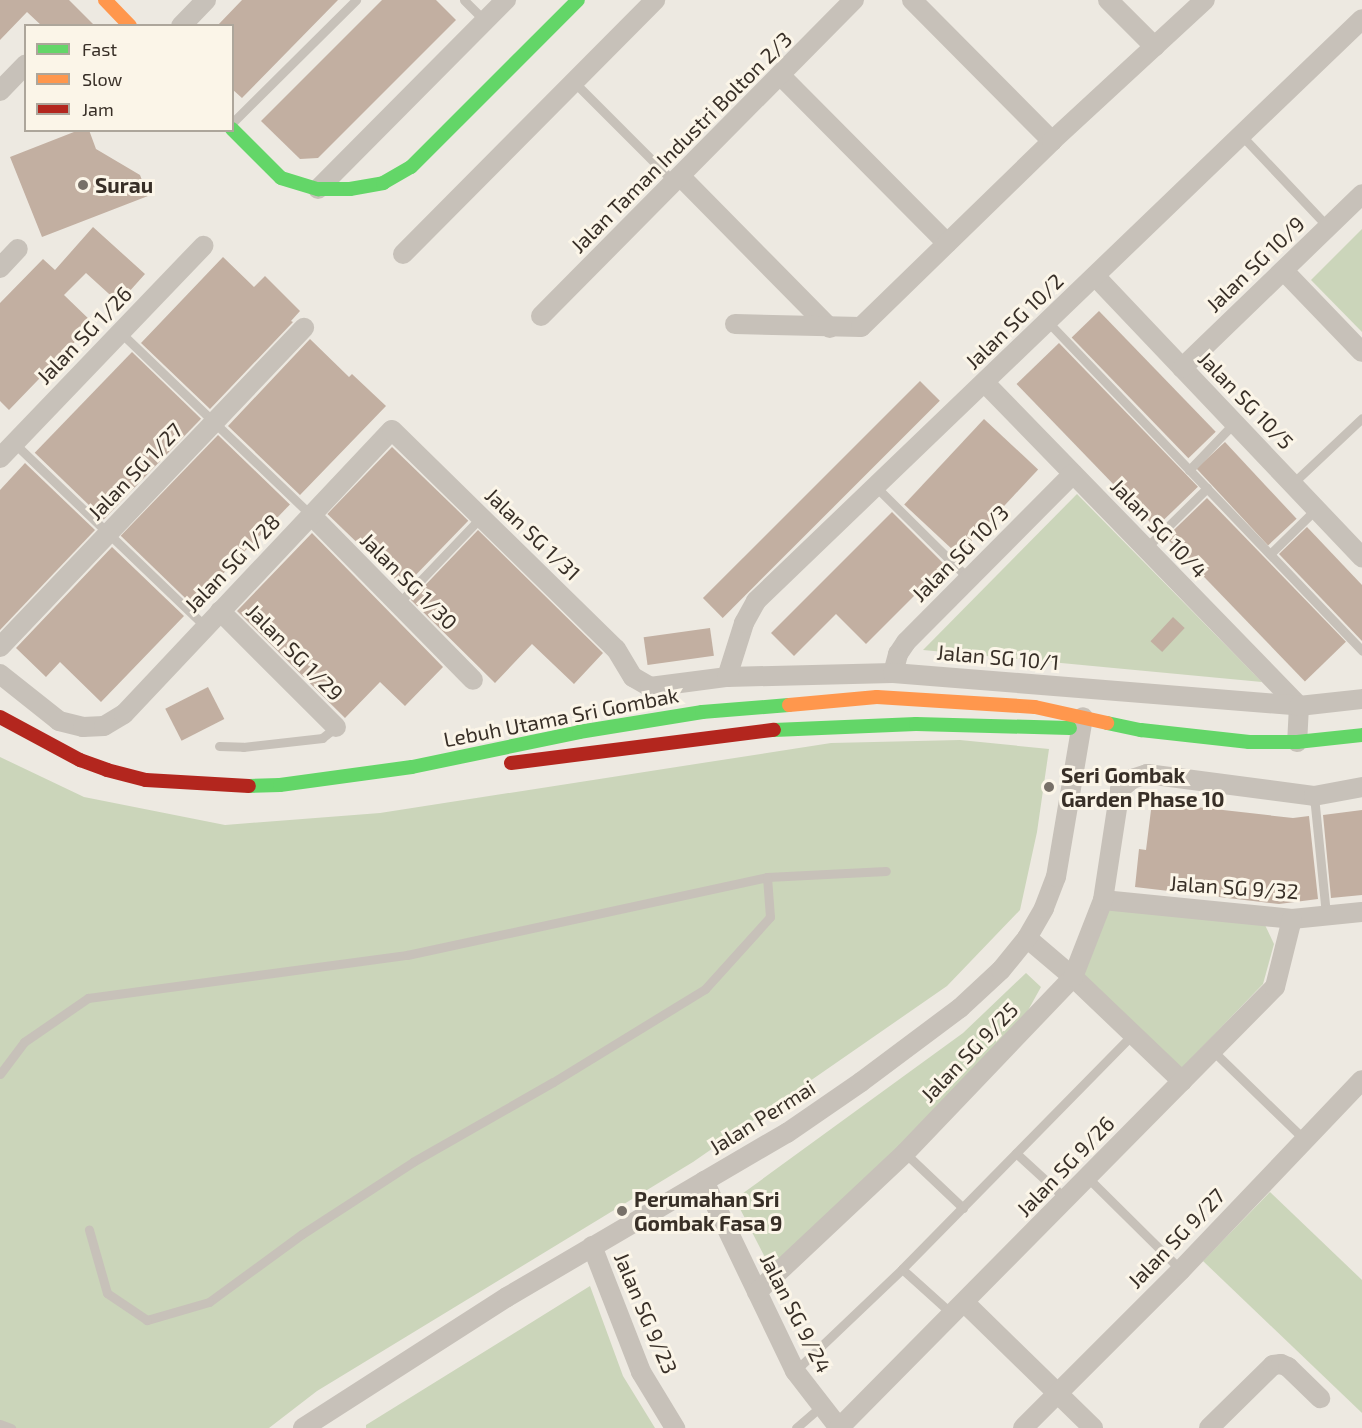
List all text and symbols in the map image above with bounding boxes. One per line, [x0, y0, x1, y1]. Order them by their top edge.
legend [24, 24, 234, 132]
street label: Jalan Taman Industri Bolton 2/3 [565, 26, 797, 258]
text: Fast [82, 38, 117, 60]
text: Slow [82, 68, 122, 90]
text: Jam [82, 98, 114, 120]
place label: Surau [95, 172, 153, 198]
marker: Surau [76, 178, 90, 192]
street label: Jalan SG 10/9 [1201, 211, 1309, 317]
street label: Jalan SG 10/2 [960, 268, 1068, 374]
street label: Jalan SG 1/26 [31, 281, 137, 389]
street label: Jalan SG 10/5 [1193, 346, 1299, 454]
street label: Jalan SG 1/27 [83, 417, 187, 525]
street label: Jalan SG 10/4 [1106, 473, 1212, 583]
street label: Jalan SG 1/31 [480, 482, 586, 586]
street label: Jalan SG 10/3 [906, 499, 1014, 607]
street label: Jalan SG 1/28 [179, 509, 285, 617]
street label: Jalan SG 1/30 [355, 527, 463, 635]
street label: Jalan SG 1/29 [242, 599, 348, 705]
street label: Jalan SG 10/1 [936, 639, 1060, 675]
street label: Lebuh Utama Sri Gombak [441, 682, 681, 752]
place label: Seri Gombak Garden Phase 10 [1061, 762, 1224, 812]
marker: Seri Gombak Garden Phase 10 [1042, 780, 1056, 794]
street label: Jalan SG 9/32 [1169, 870, 1299, 904]
street label: Jalan SG 9/25 [915, 997, 1023, 1107]
street label: Jalan Permai [704, 1074, 820, 1160]
street label: Jalan SG 9/26 [1011, 1111, 1119, 1221]
street label: Jalan SG 9/27 [1122, 1183, 1230, 1293]
place label: Perumahan Sri Gombak Fasa 9 [634, 1186, 783, 1236]
marker: Perumahan Sri Gombak Fasa 9 [615, 1204, 629, 1218]
street label: Jalan SG 9/23 [609, 1249, 683, 1377]
street label: Jalan SG 9/24 [755, 1249, 837, 1377]

